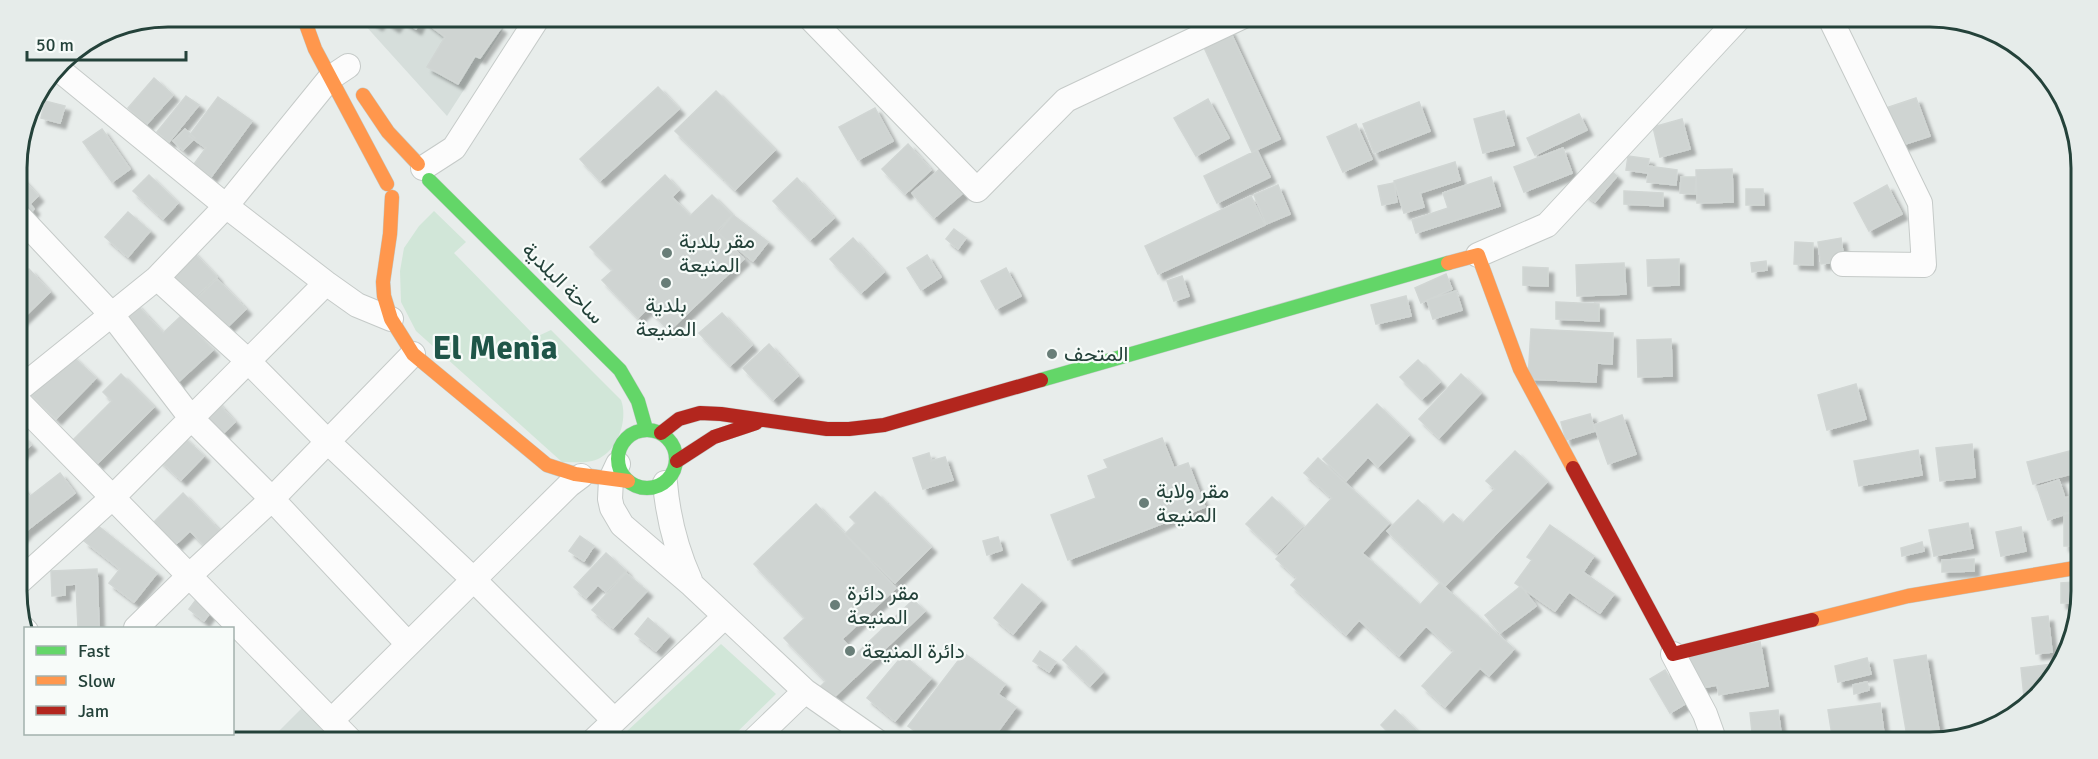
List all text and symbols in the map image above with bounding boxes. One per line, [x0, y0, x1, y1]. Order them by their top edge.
scale bar [27, 24, 186, 62]
text: 50 m [36, 34, 74, 56]
place label: مقر بلدية المنيعة [679, 228, 755, 278]
street label: ساحة البلدية [517, 237, 609, 329]
marker: مقر بلدية المنيعة [660, 246, 674, 260]
marker: بلدية المنيعة [659, 276, 673, 290]
place label: بلدية المنيعة [636, 292, 696, 342]
district label: El Menia [432, 328, 558, 369]
place label: المتحف [1064, 341, 1128, 367]
marker: المتحف [1045, 347, 1059, 361]
place label: مقر ولاية المنيعة [1156, 478, 1229, 528]
marker: مقر ولاية المنيعة [1137, 496, 1151, 510]
place label: مقر دائرة المنيعة [847, 580, 919, 630]
marker: مقر دائرة المنيعة [828, 598, 842, 612]
legend [24, 627, 234, 735]
place label: دائرة المنيعة [862, 638, 965, 664]
text: Fast [78, 640, 110, 662]
marker: دائرة المنيعة [843, 644, 857, 658]
text: Slow [78, 670, 115, 692]
text: Jam [78, 700, 109, 722]

